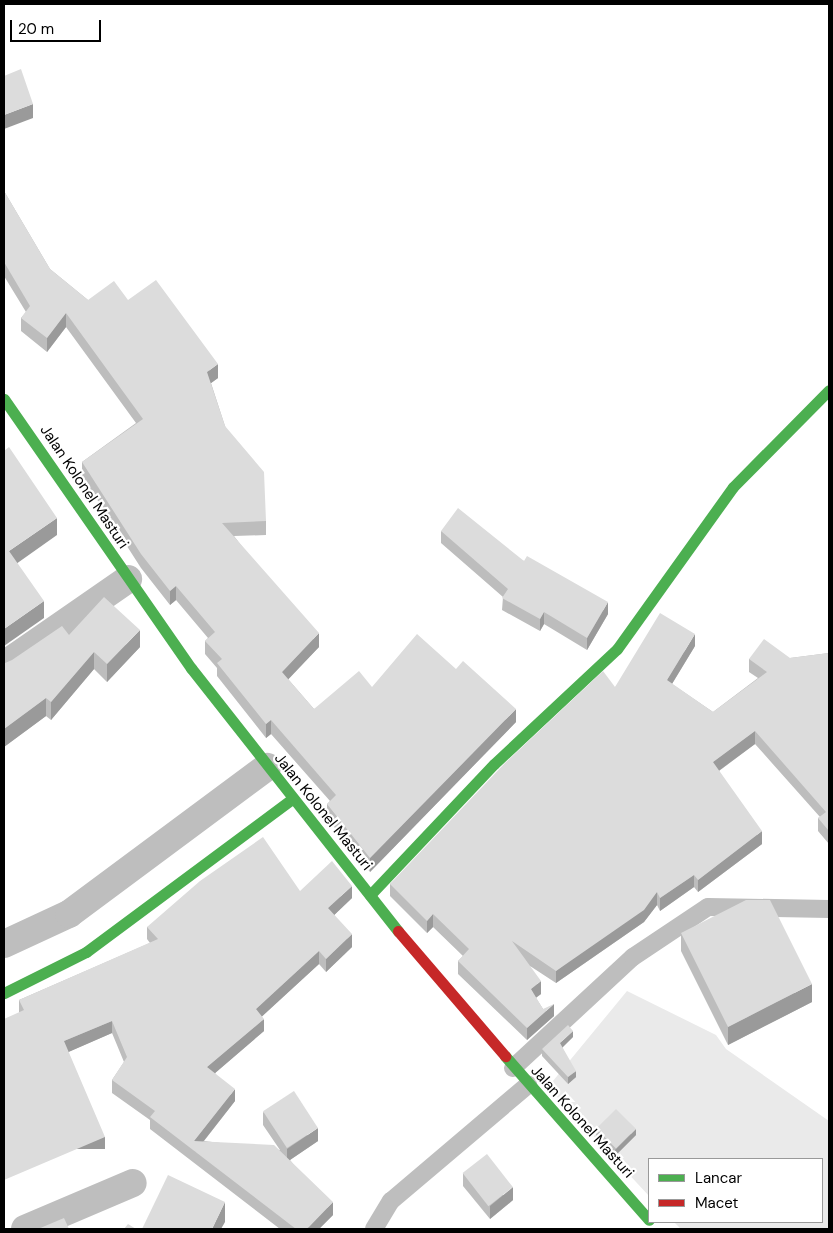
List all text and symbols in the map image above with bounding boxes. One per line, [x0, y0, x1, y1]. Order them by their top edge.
scale bar [12, 10, 104, 42]
text: 20 m [18, 19, 54, 39]
street label: Jalan Kolonel Masturi [36, 422, 132, 552]
street label: Jalan Kolonel Masturi [270, 750, 376, 874]
street label: Jalan Kolonel Masturi [527, 1062, 637, 1182]
legend [648, 1158, 823, 1223]
text: Lancar [695, 1168, 742, 1188]
text: Macet [695, 1193, 739, 1213]

